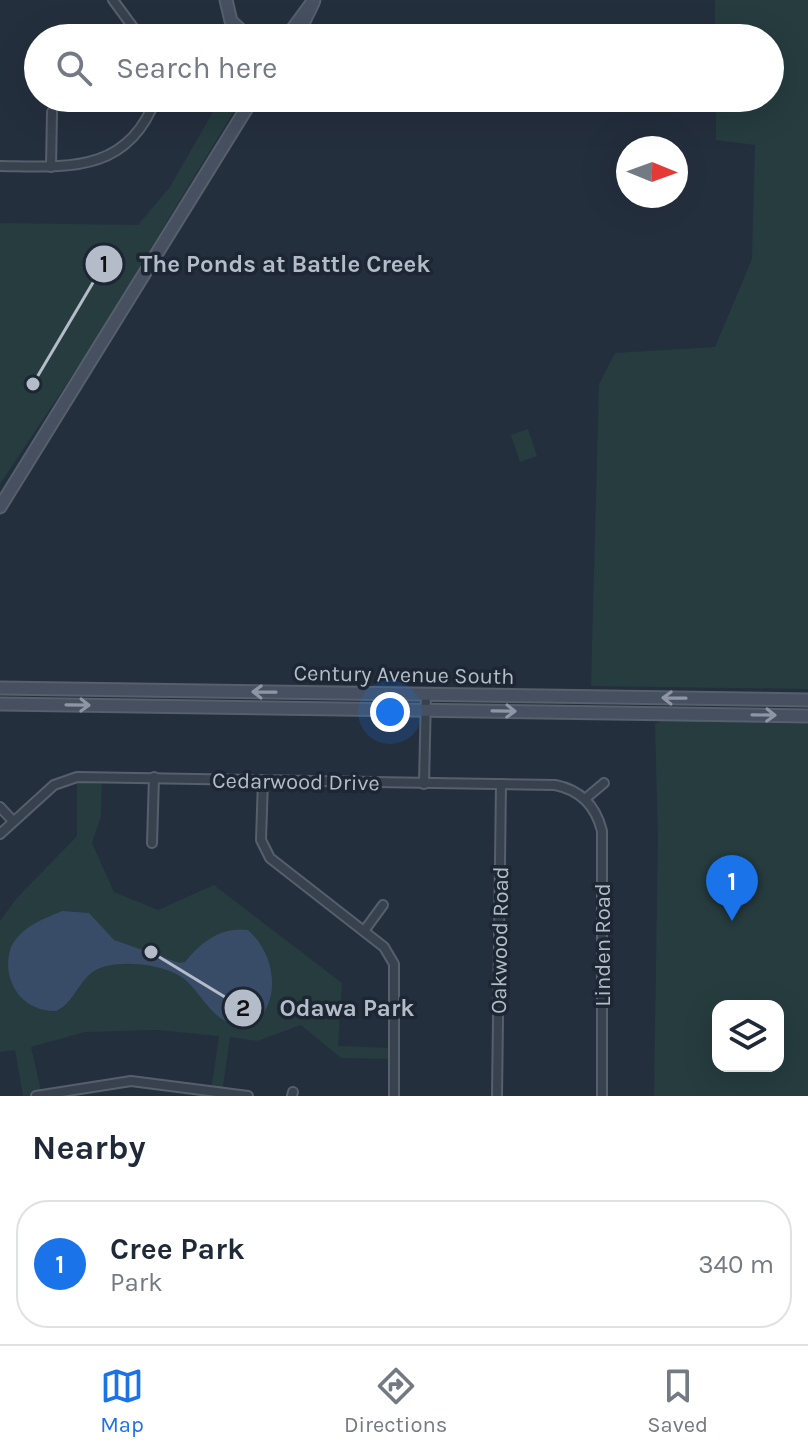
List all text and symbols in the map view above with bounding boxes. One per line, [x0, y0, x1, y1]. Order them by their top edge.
search box [24, 24, 784, 112]
icon: search [52, 46, 96, 90]
text: Search here [116, 50, 277, 86]
north arrow [616, 136, 688, 208]
callout: The Ponds at Battle Creek [84, 240, 447, 288]
text: 1 [100, 250, 108, 278]
text: The Ponds at Battle Creek [140, 250, 430, 278]
street label: Century Avenue South [293, 660, 515, 690]
one-way arrow [251, 684, 278, 700]
one-way arrow [661, 690, 688, 706]
your location [370, 692, 410, 732]
one-way arrow [64, 697, 91, 713]
one-way arrow [490, 704, 517, 719]
one-way arrow [750, 707, 777, 723]
street label: Cedarwood Drive [212, 768, 380, 796]
pin: 1 [706, 855, 758, 921]
street label: Oakwood Road [486, 866, 514, 1014]
street label: Linden Road [590, 883, 616, 1007]
callout: Odawa Park [223, 984, 430, 1032]
text: 2 [236, 994, 250, 1022]
text: Odawa Park [279, 994, 415, 1022]
map controls [712, 1000, 784, 1072]
button: layers [712, 1000, 784, 1072]
text: Nearby [32, 1128, 146, 1168]
text: Cree Park [110, 1231, 245, 1267]
text: 1 [55, 1249, 65, 1280]
text: 340 m [698, 1249, 774, 1280]
text: Park [110, 1267, 163, 1298]
tab: Map [100, 1364, 144, 1438]
tab: Directions [344, 1364, 447, 1438]
tab: Saved [647, 1364, 708, 1438]

